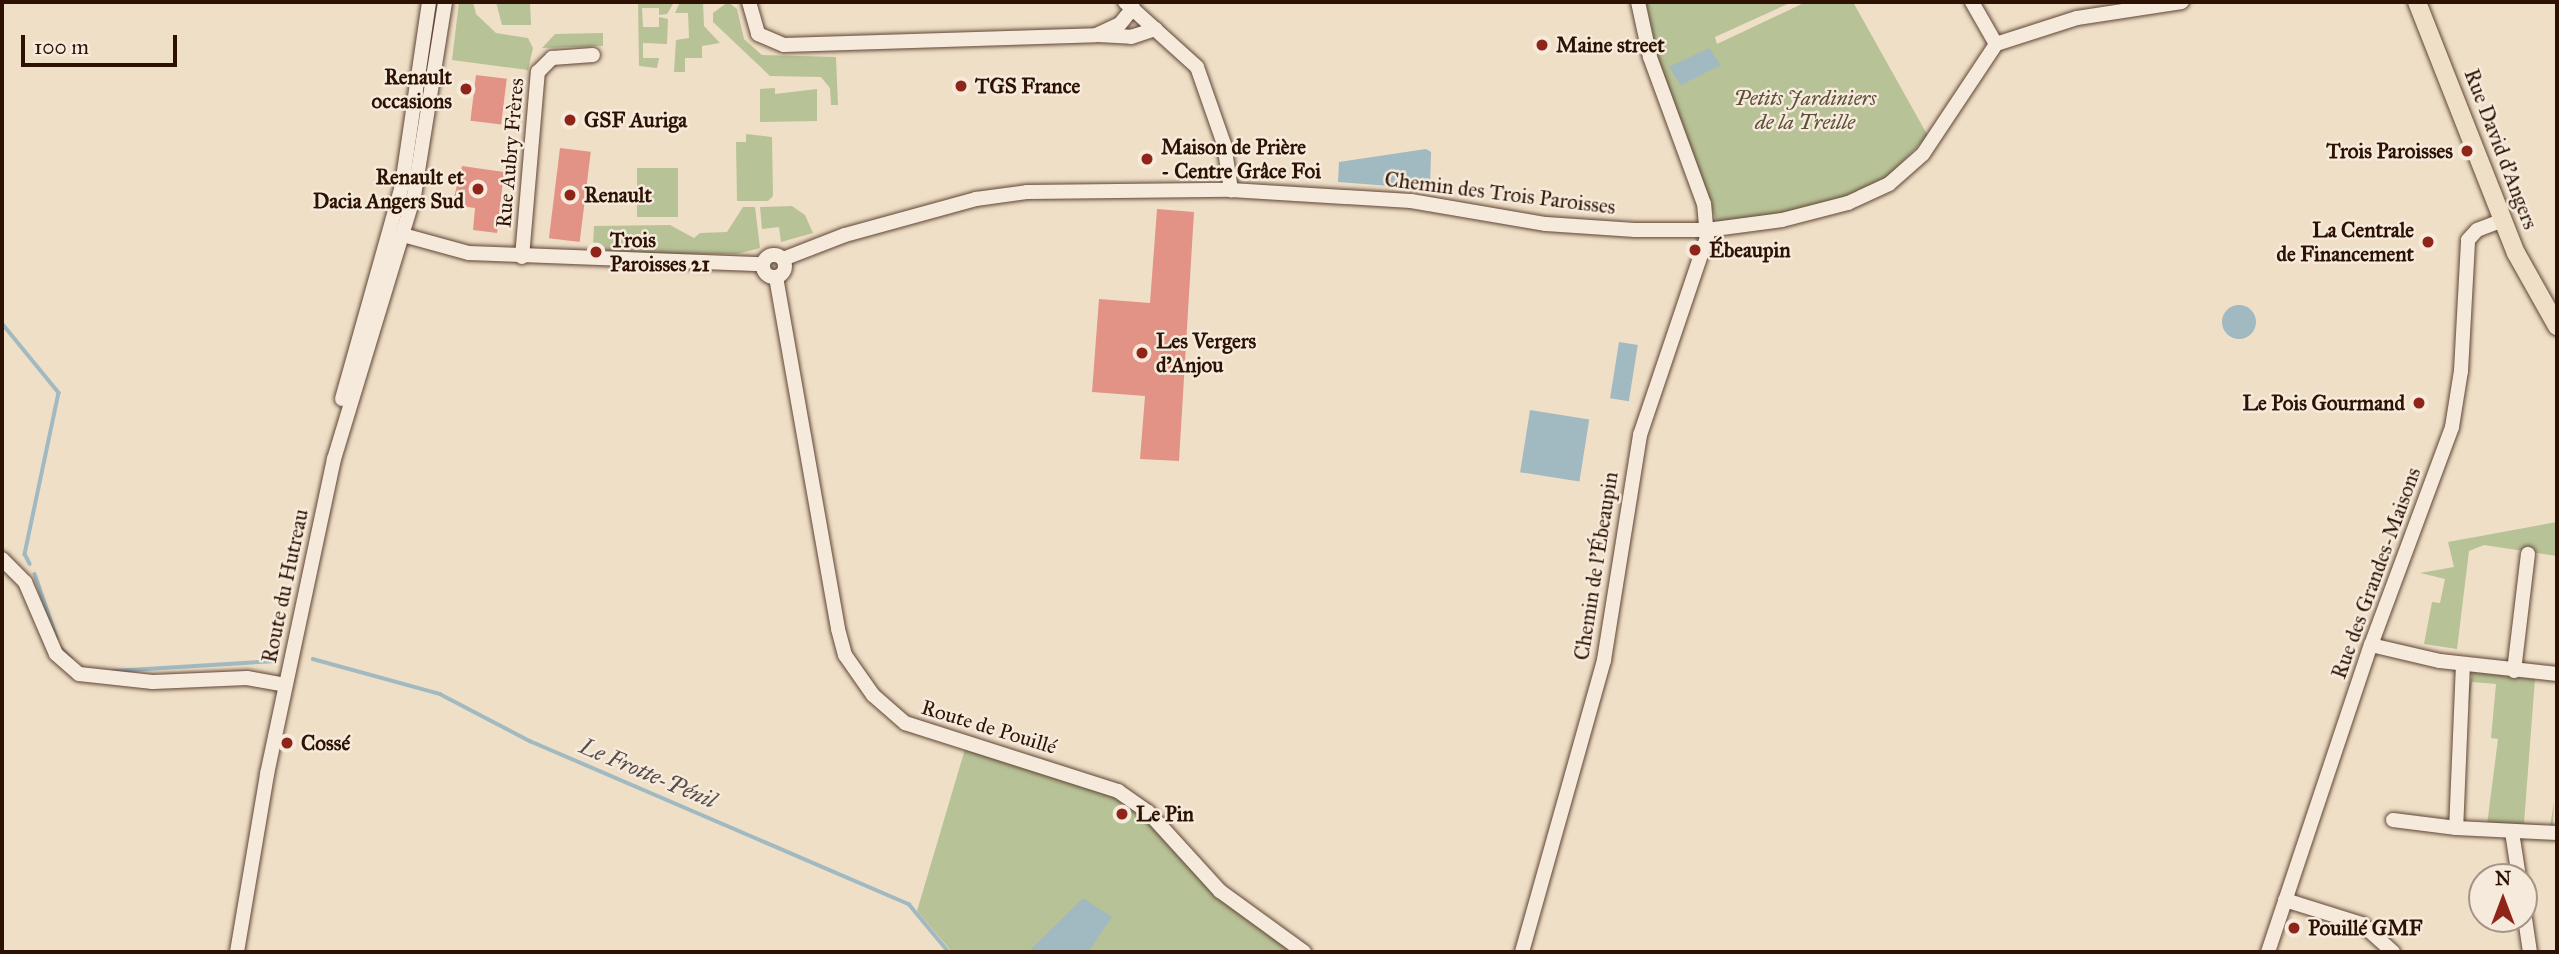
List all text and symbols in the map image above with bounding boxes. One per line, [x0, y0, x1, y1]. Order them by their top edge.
scale bar [24, 21, 180, 65]
place label: Maine street [1556, 32, 1665, 58]
text: 100 m [34, 34, 89, 60]
marker: Maine street [1534, 37, 1550, 53]
place label: Renault occasions [372, 64, 452, 114]
street label: Rue David d'Angers [2459, 65, 2543, 233]
place label: TGS France [975, 73, 1080, 99]
street label: Rue Aubry Frères [491, 77, 529, 229]
marker: TGS France [953, 78, 969, 94]
marker: Renault occasions [458, 81, 474, 97]
park label: Petits Jardiniers de la Treille [1734, 85, 1876, 135]
place label: GSF Auriga [584, 107, 687, 133]
marker: GSF Auriga [562, 112, 578, 128]
place label: Maison de Prière - Centre Grâce Foi [1161, 134, 1321, 184]
place label: Trois Paroisses [2326, 138, 2453, 164]
marker: Trois Paroisses [2459, 143, 2475, 159]
marker: Maison de Prière - Centre Grâce Foi [1139, 151, 1155, 167]
place label: Renault et Dacia Angers Sud [313, 164, 464, 214]
street label: Chemin des Trois Paroisses [1383, 166, 1617, 220]
marker: Renault et Dacia Angers Sud [470, 181, 486, 197]
place label: Renault [584, 182, 652, 208]
marker: Renault [562, 187, 578, 203]
place label: La Centrale de Financement [2276, 217, 2414, 267]
place label: Trois Paroisses 21 [610, 227, 710, 277]
marker: La Centrale de Financement [2420, 234, 2436, 250]
place label: Ébeaupin [1709, 237, 1791, 263]
marker: Ébeaupin [1687, 242, 1703, 258]
marker: Trois Paroisses 21 [588, 244, 604, 260]
place label: Les Vergers d'Anjou [1156, 328, 1256, 378]
marker: Les Vergers d'Anjou [1134, 345, 1150, 361]
place label: Le Pois Gourmand [2242, 390, 2405, 416]
marker: Le Pois Gourmand [2411, 395, 2427, 411]
street label: Rue des Grandes-Maisons [2326, 464, 2426, 682]
street label: Chemin de l'Ébeaupin [1569, 470, 1623, 662]
street label: Route du Hutreau [256, 507, 314, 665]
street label: Route de Pouillé [918, 694, 1060, 760]
place label: Cossé [301, 730, 350, 756]
water label: Le Frotte-Pénil [576, 732, 720, 814]
marker: Cossé [279, 735, 295, 751]
place label: Le Pin [1136, 801, 1194, 827]
marker: Le Pin [1114, 806, 1130, 822]
north arrow [2468, 863, 2538, 933]
text: N [2495, 867, 2511, 890]
place label: Pouillé GMF [2308, 915, 2423, 941]
marker: Pouillé GMF [2286, 920, 2302, 936]

